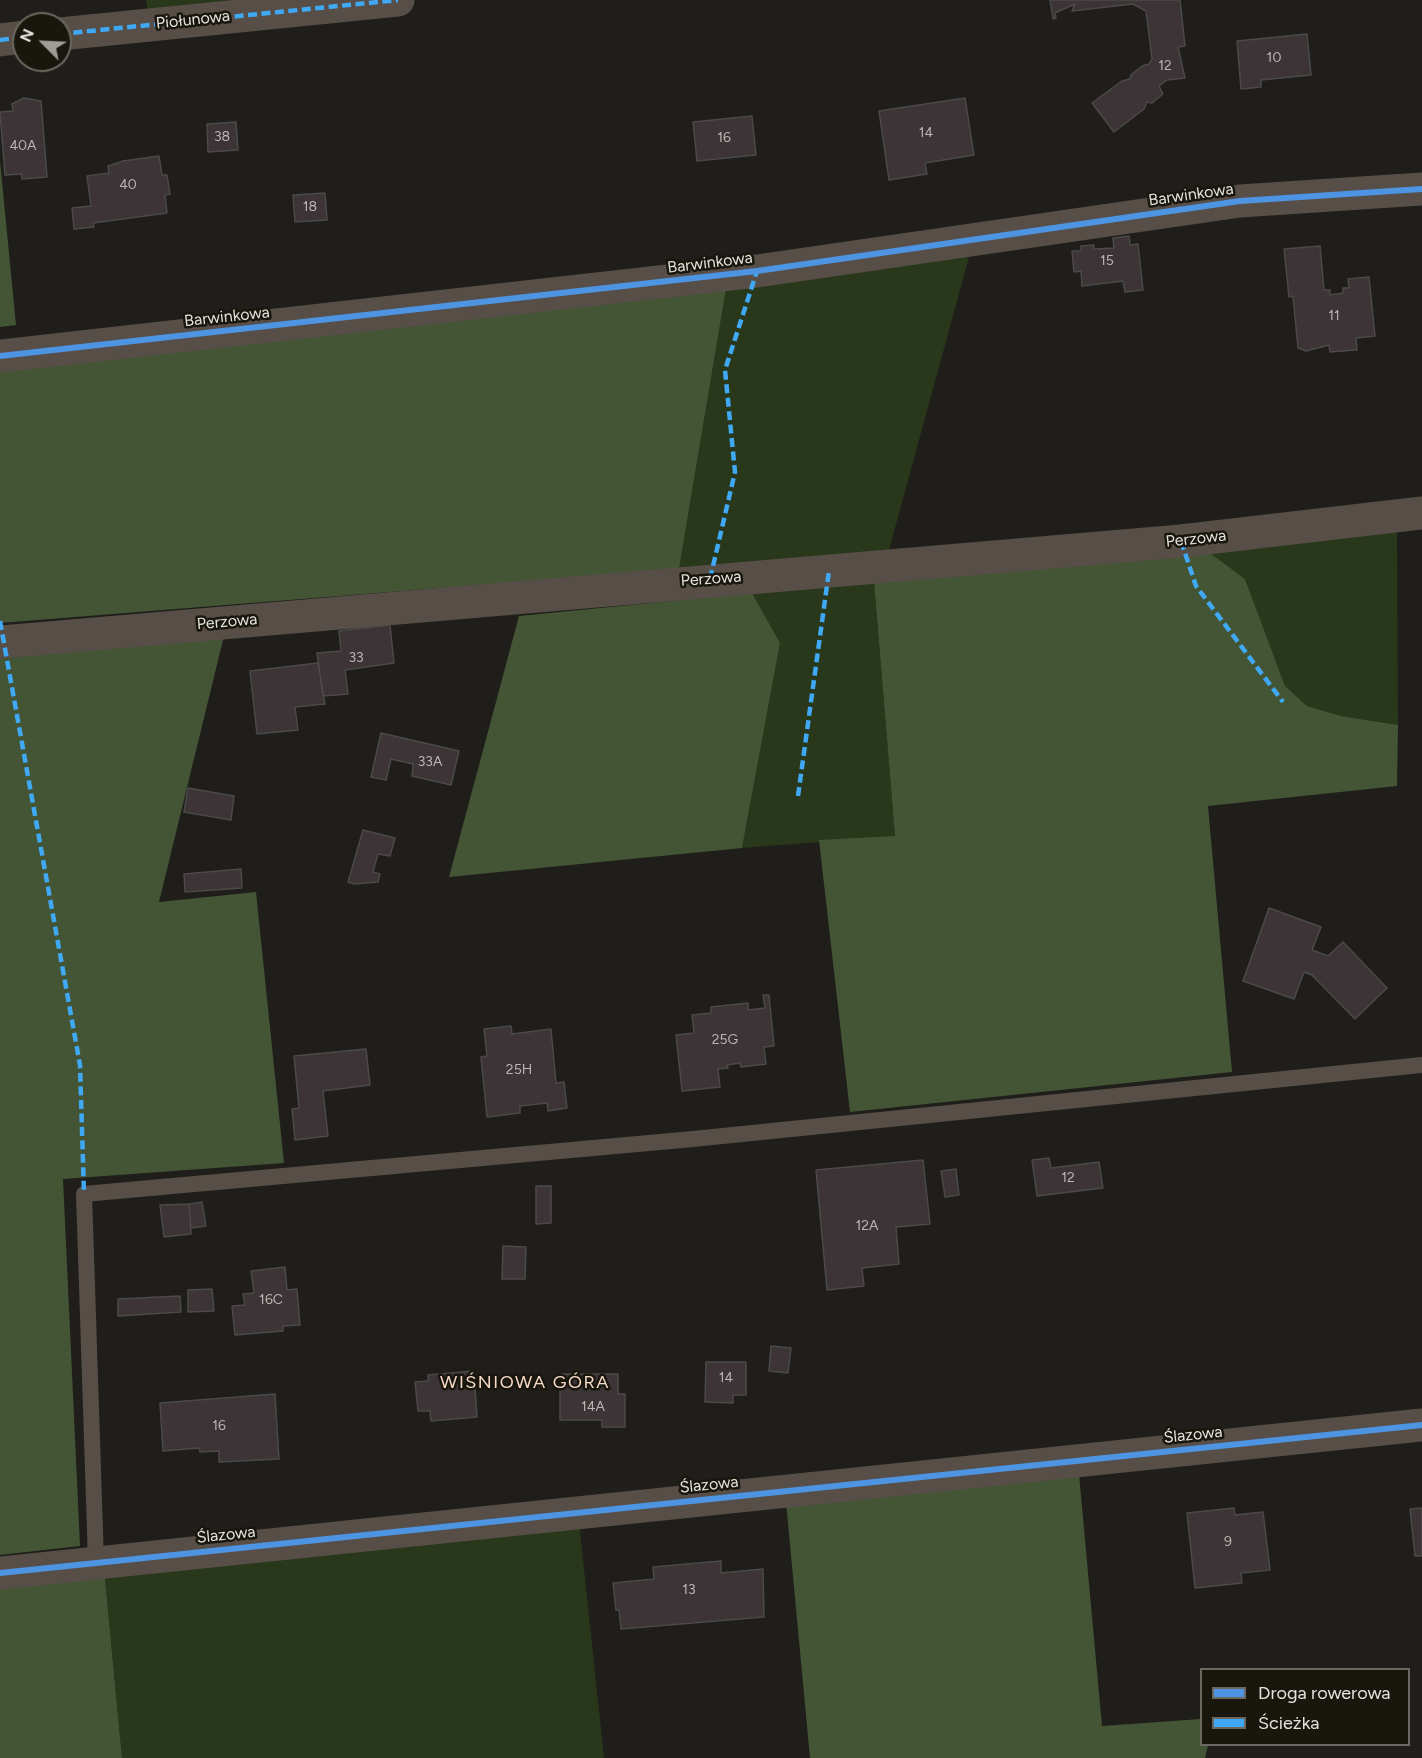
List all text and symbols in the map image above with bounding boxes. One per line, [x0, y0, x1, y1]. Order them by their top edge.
street label: Piołunowa [155, 7, 231, 33]
north arrow [12, 12, 72, 72]
text: N [16, 26, 38, 45]
house number: 10 [1267, 50, 1281, 66]
house number: 12 [1158, 58, 1172, 74]
house number: 14 [919, 125, 933, 141]
house number: 38 [214, 129, 230, 145]
house number: 16 [717, 130, 731, 146]
house number: 40A [9, 138, 37, 154]
house number: 40 [119, 177, 137, 193]
street label: Barwinkowa [1147, 180, 1235, 210]
house number: 18 [303, 199, 317, 215]
street label: Barwinkowa [666, 248, 754, 278]
house number: 15 [1100, 253, 1114, 269]
street label: Barwinkowa [183, 303, 271, 331]
house number: 11 [1328, 308, 1340, 324]
street label: Perzowa [1165, 526, 1227, 552]
street label: Perzowa [680, 567, 742, 591]
street label: Perzowa [196, 610, 258, 634]
house number: 33 [348, 650, 364, 666]
house number: 33A [418, 754, 442, 770]
house number: 25G [712, 1032, 738, 1048]
house number: 25H [506, 1062, 532, 1078]
house number: 12 [1061, 1170, 1075, 1186]
house number: 12A [855, 1218, 879, 1234]
house number: 16C [259, 1292, 283, 1308]
house number: 14 [719, 1370, 733, 1386]
district label: WIŚNIOWA GÓRA [440, 1372, 610, 1394]
house number: 14A [581, 1399, 605, 1415]
house number: 16 [212, 1418, 226, 1434]
street label: Ślazowa [1163, 1422, 1223, 1448]
street label: Ślazowa [679, 1472, 739, 1498]
street label: Ślazowa [196, 1522, 256, 1548]
house number: 9 [1224, 1534, 1232, 1550]
house number: 13 [682, 1582, 696, 1598]
legend [1200, 1668, 1410, 1746]
text: Droga rowerowa [1258, 1682, 1390, 1704]
text: Ścieżka [1258, 1712, 1319, 1734]

